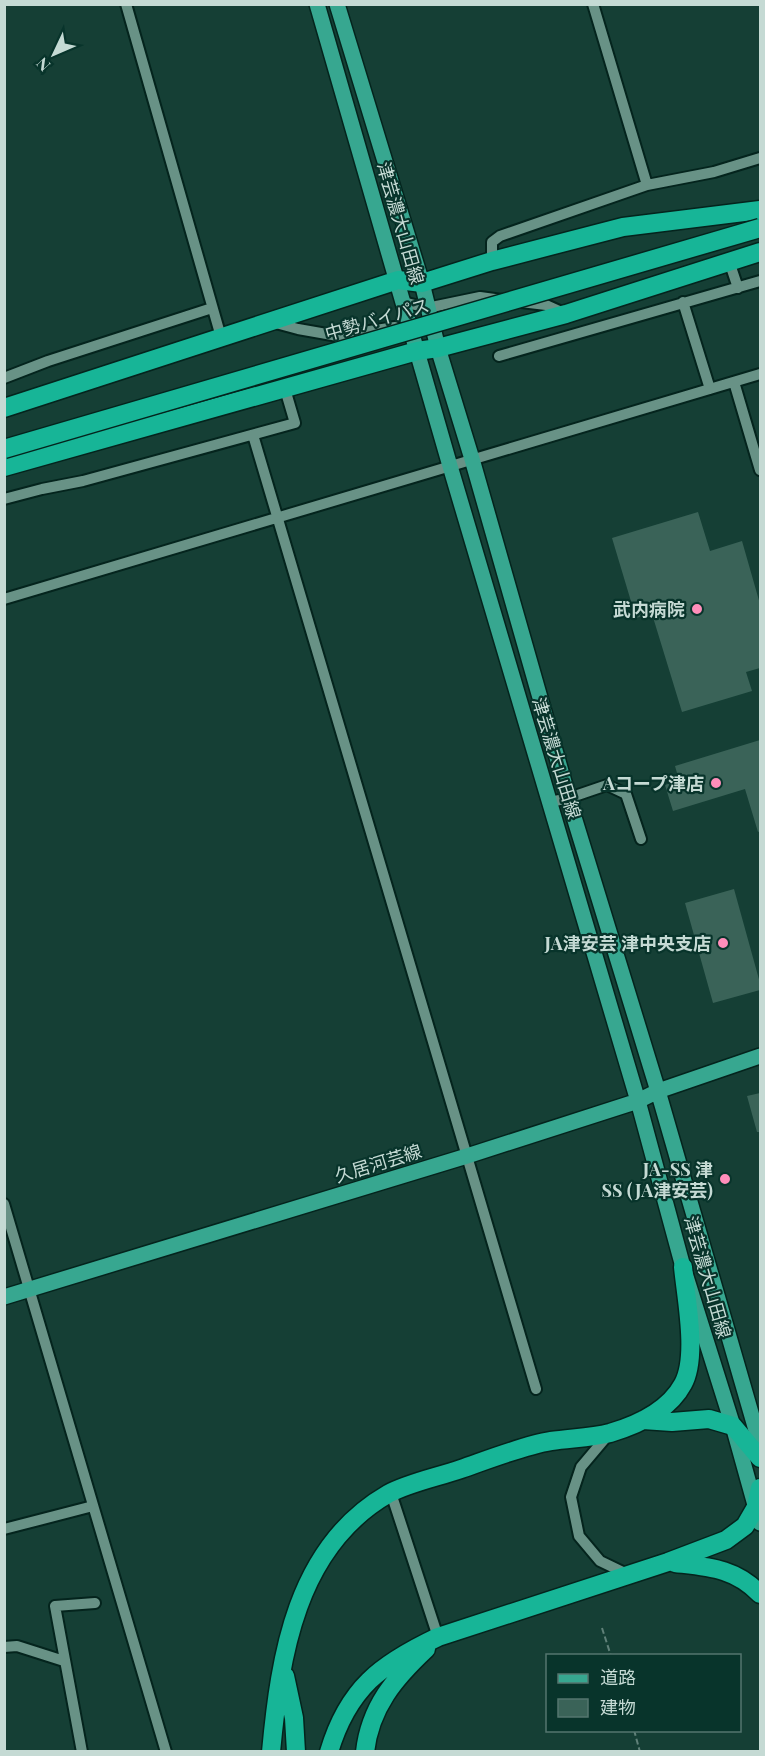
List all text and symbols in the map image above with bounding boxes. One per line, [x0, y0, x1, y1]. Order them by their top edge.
north arrow [24, 24, 84, 84]
text: N [31, 53, 54, 76]
street label: 津芸濃大山田線 [372, 159, 430, 287]
street label: 中勢バイパス [322, 293, 432, 345]
place label: 武内病院 [613, 597, 685, 621]
marker: 武内病院 [690, 602, 704, 616]
street label: 津芸濃大山田線 [527, 694, 587, 822]
place label: Aコープ津店 [602, 771, 704, 795]
marker: Aコープ津店 [709, 776, 723, 790]
place label: JA津安芸 津中央支店 [544, 931, 711, 955]
marker: JA津安芸 津中央支店 [716, 936, 730, 950]
street label: 久居河芸線 [331, 1138, 425, 1188]
place label: JA-SS 津 SS (JA津安芸) [601, 1157, 713, 1202]
marker: JA-SS 津 SS (JA津安芸) [718, 1172, 732, 1186]
street label: 津芸濃大山田線 [679, 1213, 737, 1341]
legend [546, 1654, 741, 1732]
text: 道路 [600, 1665, 636, 1689]
text: 建物 [600, 1695, 636, 1719]

